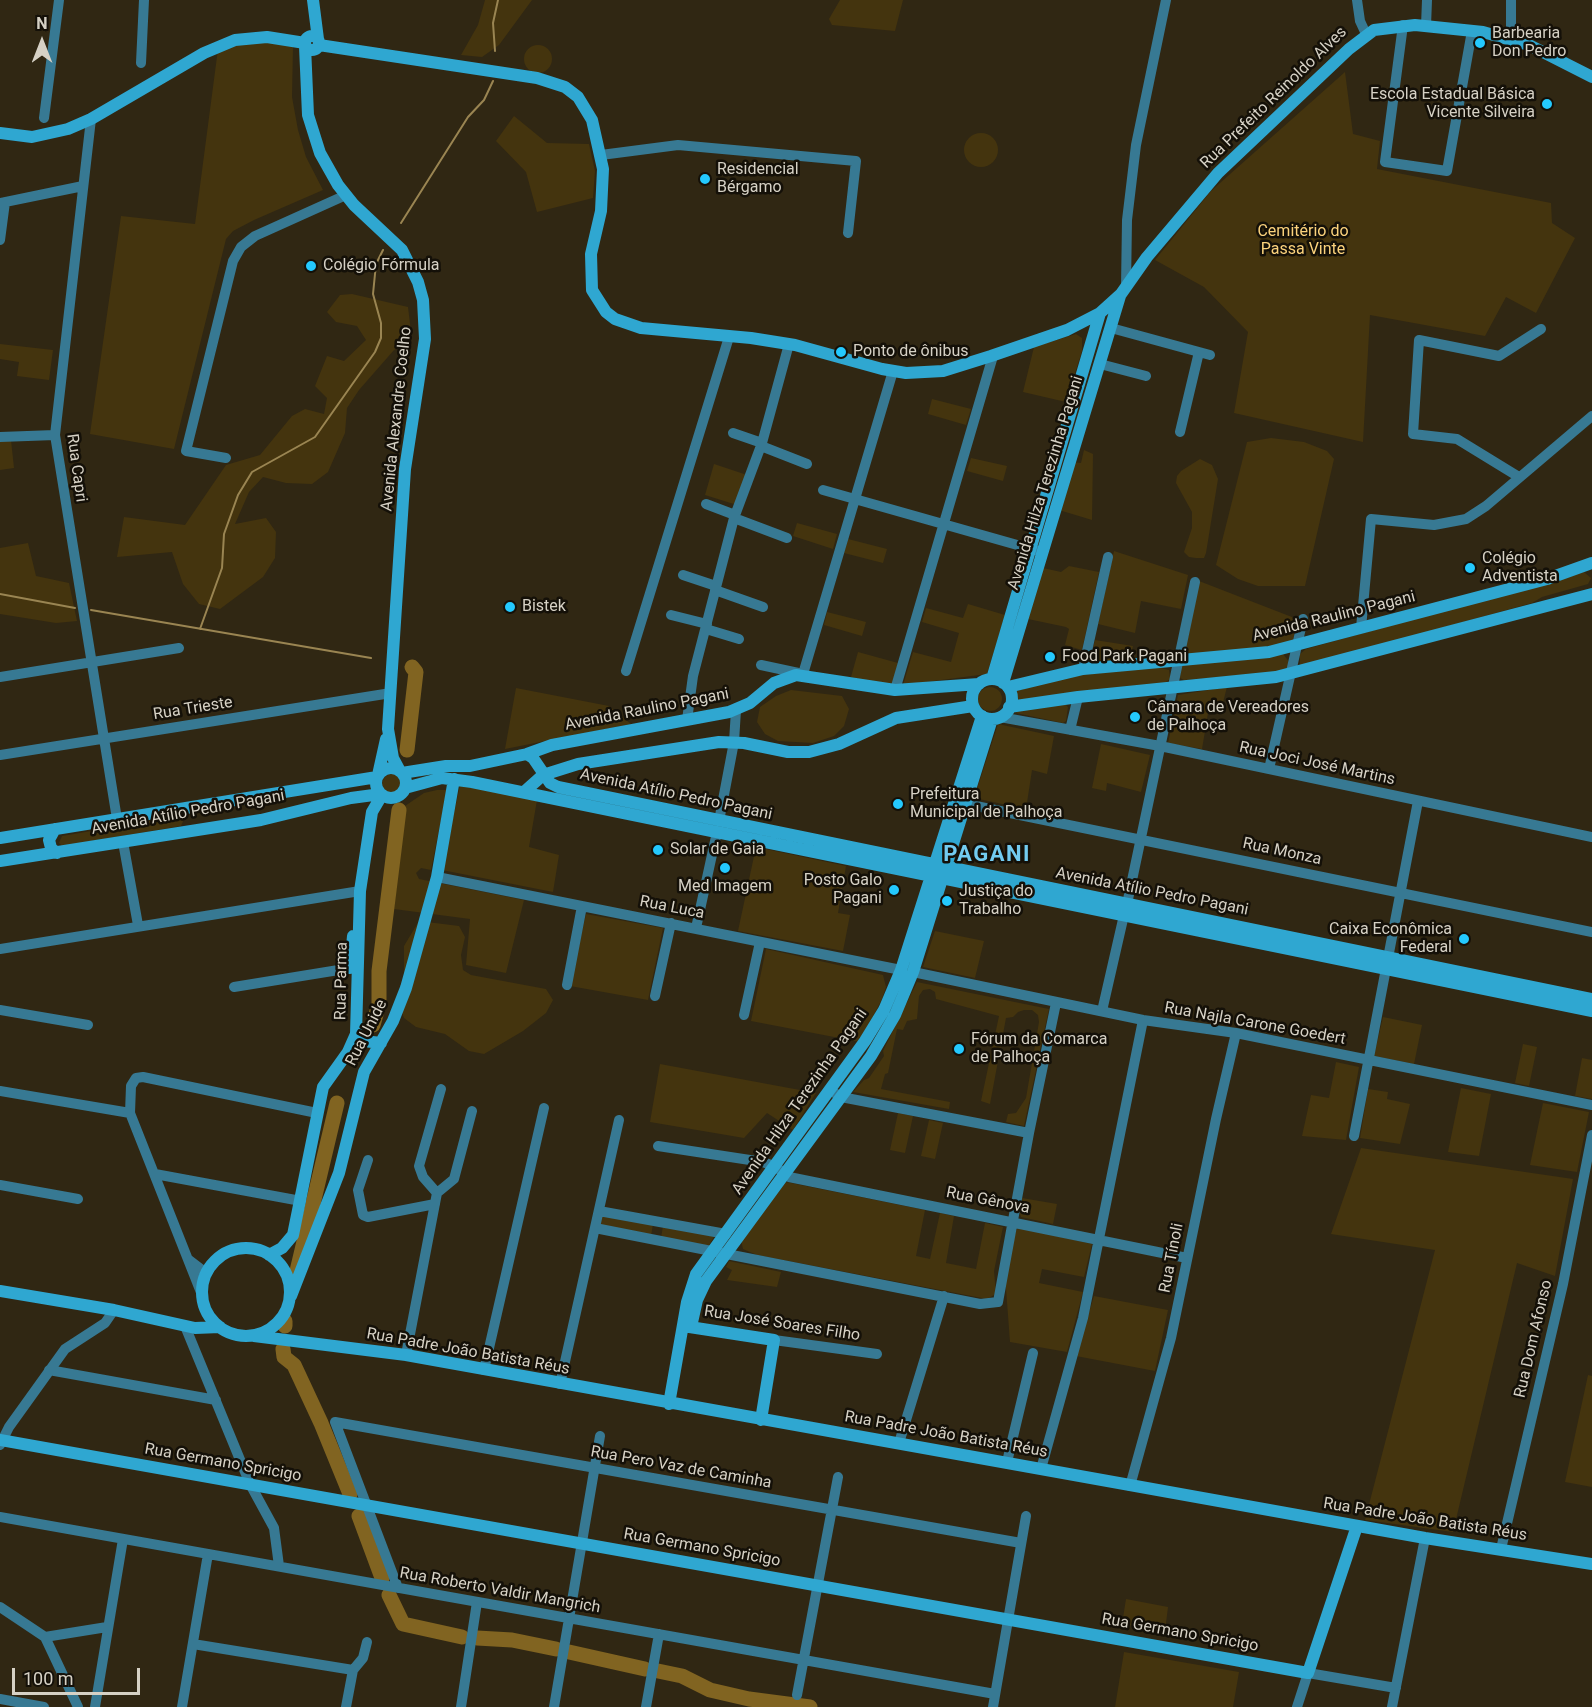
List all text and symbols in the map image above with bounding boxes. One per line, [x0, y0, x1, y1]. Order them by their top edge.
north arrow [12, 12, 72, 72]
text: N [36, 14, 48, 33]
street label: Rua Prefeito Reinoldo Alves [1197, 23, 1351, 173]
place label: Barbearia Don Pedro [1492, 24, 1566, 62]
marker: Barbearia Don Pedro [1473, 36, 1487, 50]
place label: Escola Estadual Básica Vicente Silveira [1370, 85, 1535, 123]
marker: Escola Estadual Básica Vicente Silveira [1540, 97, 1554, 111]
place label: Residencial Bérgamo [717, 160, 799, 198]
marker: Residencial Bérgamo [698, 172, 712, 186]
park label: Cemitério do Passa Vinte [1257, 222, 1349, 260]
place label: Colégio Fórmula [323, 256, 440, 276]
marker: Colégio Fórmula [304, 259, 318, 273]
street label: Avenida Alexandre Coelho [378, 326, 416, 512]
place label: Ponto de ônibus [853, 342, 969, 362]
marker: Ponto de ônibus [834, 345, 848, 359]
street label: Avenida Hilza Terezinha Pagani [1004, 374, 1088, 592]
street label: Rua Capri [62, 433, 90, 503]
place label: Colégio Adventista [1482, 549, 1558, 587]
marker: Colégio Adventista [1463, 561, 1477, 575]
street label: Avenida Raulino Pagani [1251, 588, 1417, 646]
place label: Bistek [522, 597, 566, 617]
marker: Bistek [503, 600, 517, 614]
place label: Food Park Pagani [1062, 647, 1187, 667]
marker: Food Park Pagani [1043, 650, 1057, 664]
street label: Avenida Raulino Pagani [563, 685, 731, 735]
street label: Rua Trieste [152, 693, 234, 725]
place label: Câmara de Vereadores de Palhoça [1147, 698, 1309, 736]
marker: Câmara de Vereadores de Palhoça [1128, 710, 1142, 724]
street label: Rua Joci José Martins [1237, 738, 1397, 790]
street label: Avenida Atílio Pedro Pagani [578, 765, 774, 825]
place label: Prefeitura Municipal de Palhoça [910, 785, 1062, 823]
street label: Avenida Atílio Pedro Pagani [90, 787, 286, 839]
marker: Prefeitura Municipal de Palhoça [891, 797, 905, 811]
street label: Rua Monza [1241, 834, 1323, 870]
place label: Solar de Gaia [670, 840, 764, 860]
district label: PAGANI [943, 842, 1031, 868]
marker: Solar de Gaia [651, 843, 665, 857]
marker: Med Imagem [718, 861, 732, 875]
street label: Avenida Atílio Pedro Pagani [1054, 864, 1250, 920]
place label: Posto Galo Pagani [804, 871, 882, 909]
place label: Med Imagem [678, 877, 772, 897]
place label: Justiça do Trabalho [959, 882, 1033, 920]
marker: Posto Galo Pagani [887, 883, 901, 897]
street label: Rua Luca [638, 892, 706, 924]
marker: Justiça do Trabalho [940, 894, 954, 908]
place label: Caixa Econômica Federal [1329, 920, 1452, 958]
marker: Caixa Econômica Federal [1457, 932, 1471, 946]
street label: Rua Parma [332, 942, 352, 1020]
street label: Rua Unide [342, 997, 392, 1069]
street label: Rua Najla Carone Goedert [1163, 999, 1347, 1049]
street label: Avenida Hilza Terezinha Pagani [728, 1005, 872, 1199]
place label: Fórum da Comarca de Palhoça [971, 1030, 1107, 1068]
marker: Fórum da Comarca de Palhoça [952, 1042, 966, 1056]
street label: Rua Gênova [944, 1183, 1032, 1219]
street label: Rua Tínoli [1156, 1222, 1188, 1294]
street label: Rua Dom Afonso [1511, 1278, 1557, 1400]
street label: Rua José Soares Filho [703, 1302, 861, 1346]
street label: Rua Padre João Batista Réus [365, 1325, 571, 1379]
street label: Rua Padre João Batista Réus [843, 1408, 1049, 1462]
street label: Rua Germano Spricigo [143, 1440, 303, 1486]
street label: Rua Pero Vaz de Caminha [589, 1443, 773, 1493]
street label: Rua Padre João Batista Réus [1322, 1494, 1528, 1546]
street label: Rua Germano Spricigo [622, 1525, 782, 1571]
street label: Rua Roberto Valdir Mangrich [398, 1564, 602, 1618]
street label: Rua Germano Spricigo [1100, 1610, 1260, 1656]
scale bar [15, 1656, 142, 1694]
text: 100 m [23, 1668, 74, 1689]

